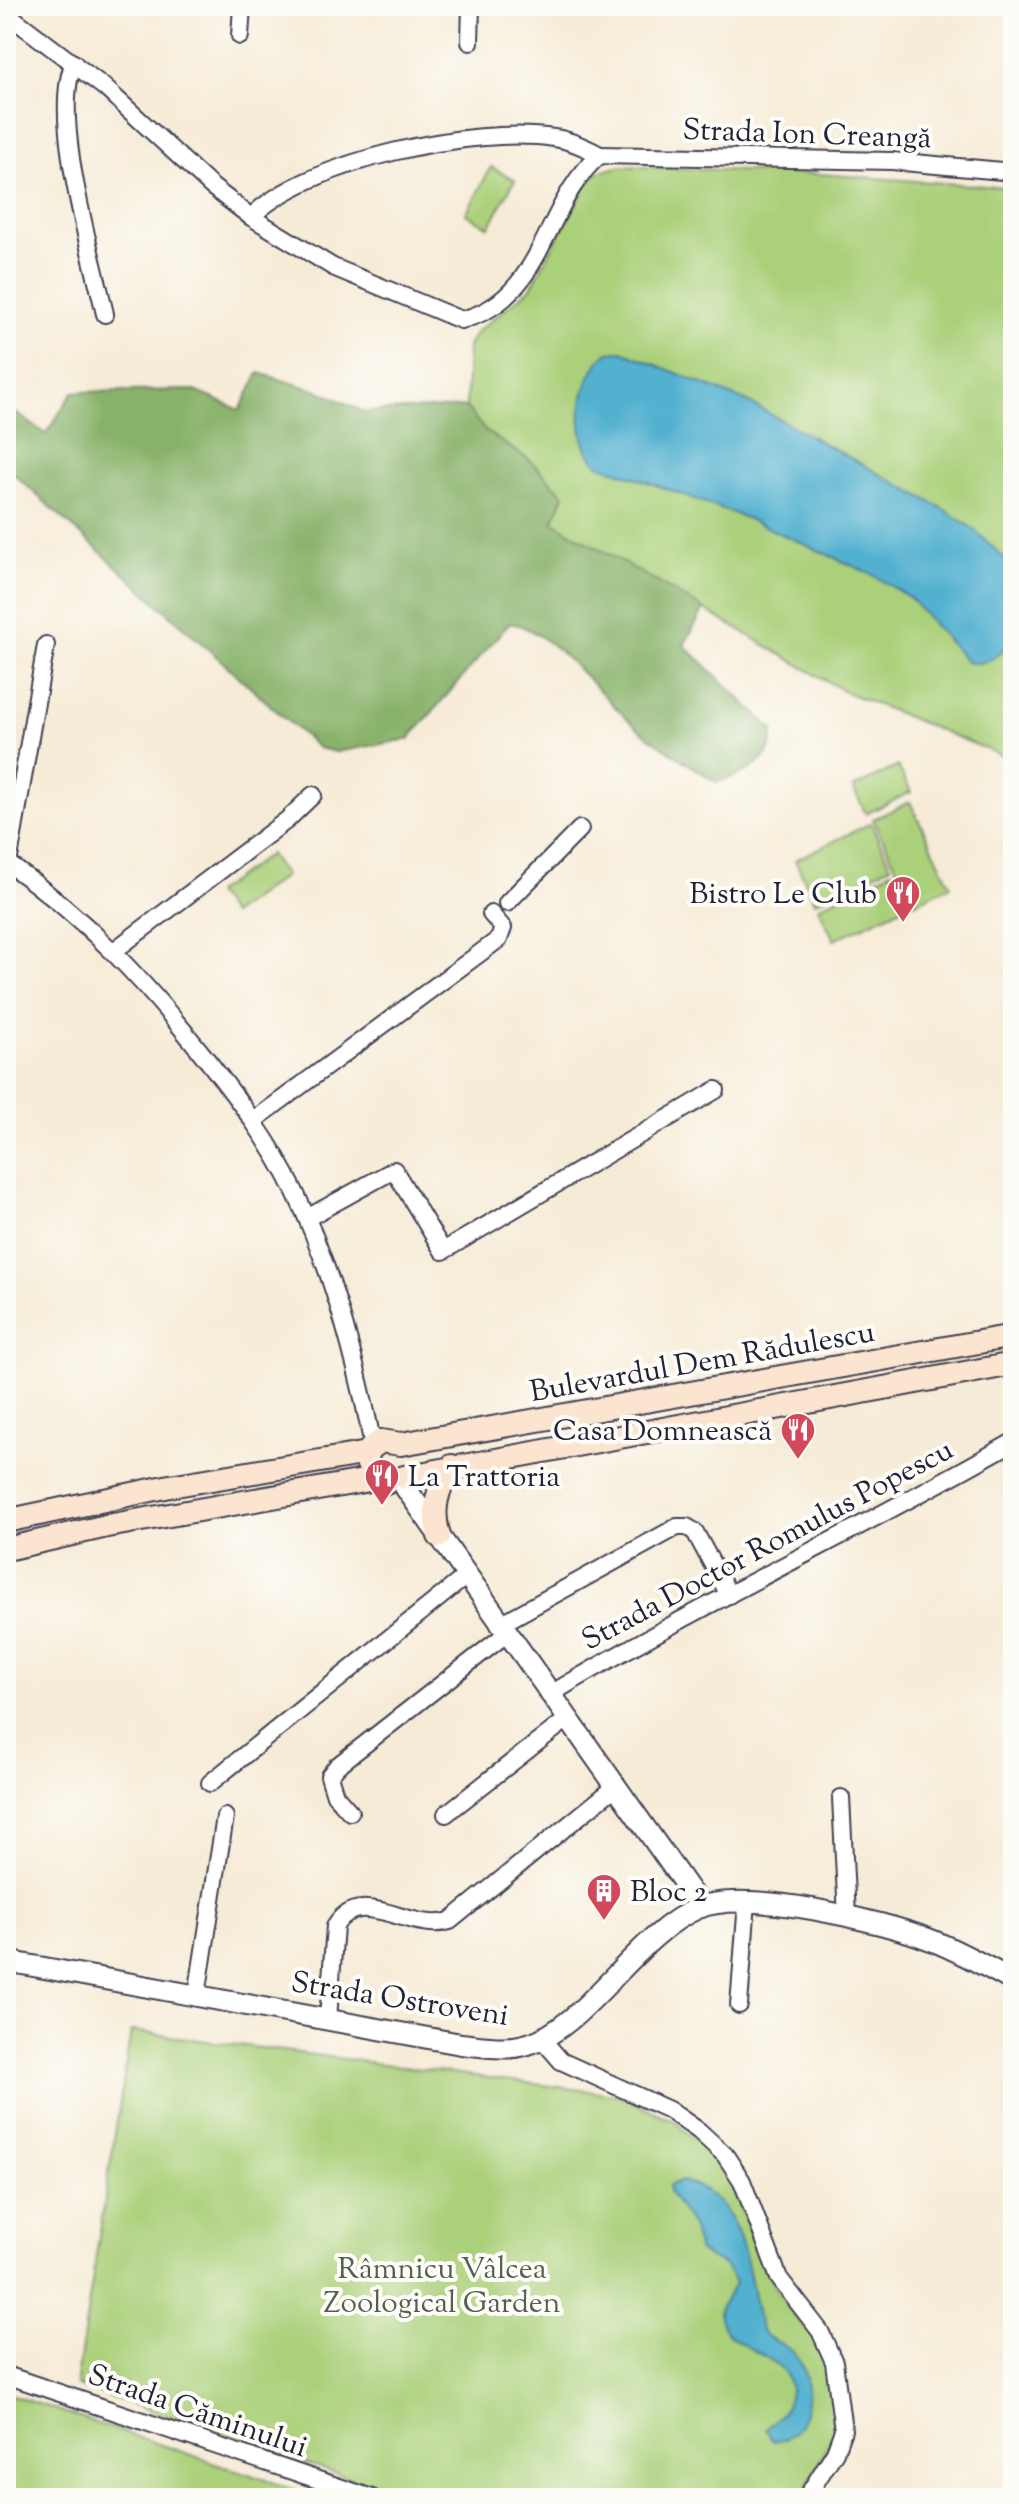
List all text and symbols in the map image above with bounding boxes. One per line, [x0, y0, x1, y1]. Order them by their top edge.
street label: Strada Ion Creangă [682, 110, 932, 161]
place label: Bistro Le Club [689, 874, 877, 917]
restaurant icon: Bistro Le Club [884, 874, 922, 924]
street label: Bulevardul Dem Rădulescu [527, 1312, 878, 1415]
place label: Casa Domnească [553, 1411, 772, 1454]
restaurant icon: Casa Domnească [779, 1411, 817, 1461]
street label: Strada Doctor Romulus Popescu [575, 1430, 962, 1663]
restaurant icon: La Trattoria [363, 1457, 401, 1507]
place label: La Trattoria [408, 1457, 560, 1500]
building icon: Bloc 2 [585, 1872, 623, 1922]
place label: Bloc 2 [630, 1872, 707, 1915]
street label: Strada Ostroveni [288, 1962, 511, 2039]
park label: Râmnicu Vâlcea Zoological Garden [324, 2249, 561, 2326]
street label: Strada Căminului [82, 2355, 313, 2470]

